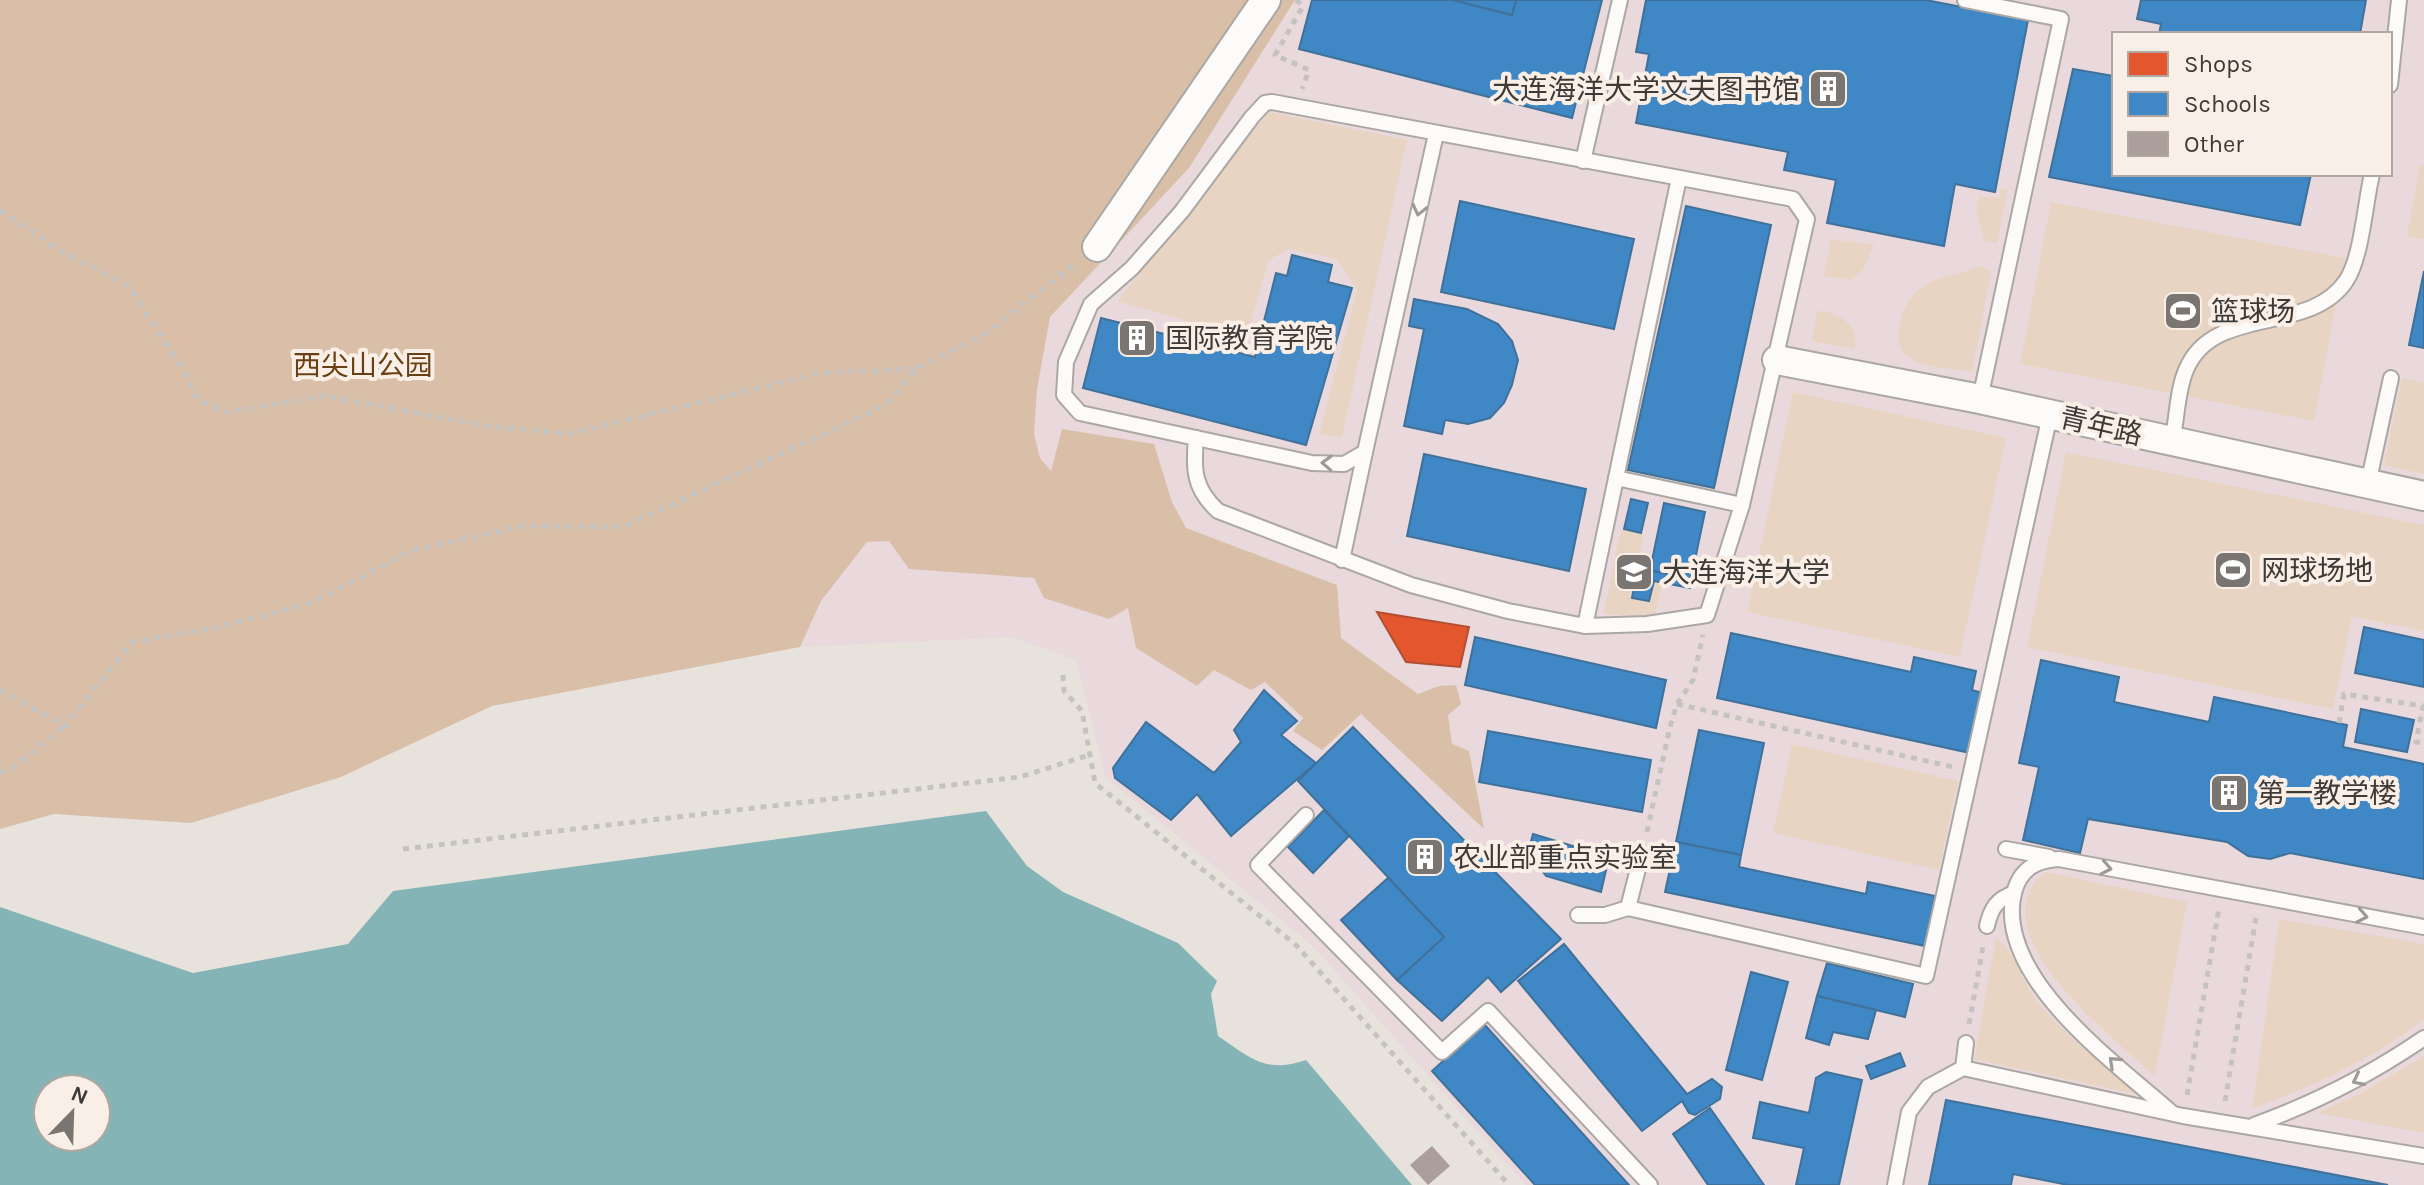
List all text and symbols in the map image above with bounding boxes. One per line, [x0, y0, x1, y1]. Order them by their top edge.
legend [2112, 32, 2392, 176]
text: Shops [2184, 50, 2253, 78]
building icon: 大连海洋大学文夫图书馆 [1807, 68, 1849, 110]
place label: 大连海洋大学文夫图书馆 [1492, 73, 1800, 106]
text: Schools [2184, 90, 2271, 118]
text: Other [2184, 130, 2244, 158]
one-way arrow [1411, 203, 1428, 217]
sports icon: 篮球场 [2162, 290, 2204, 332]
place label: 篮球场 [2211, 295, 2295, 328]
building icon: 国际教育学院 [1116, 317, 1158, 359]
place label: 国际教育学院 [1165, 322, 1333, 355]
park label: 西尖山公园 [293, 349, 433, 382]
street label: 青年路 [2056, 400, 2146, 452]
one-way arrow [1320, 455, 1333, 472]
sports icon: 网球场地 [2212, 549, 2254, 591]
school or university icon: 大连海洋大学 [1613, 551, 1655, 593]
place label: 网球场地 [2261, 554, 2373, 587]
place label: 大连海洋大学 [1662, 556, 1830, 589]
building icon: 第一教学楼 [2208, 772, 2250, 814]
place label: 第一教学楼 [2257, 777, 2397, 810]
building icon: 农业部重点实验室 [1404, 836, 1446, 878]
place label: 农业部重点实验室 [1453, 841, 1677, 874]
one-way arrow [2100, 858, 2113, 875]
one-way arrow [2355, 906, 2369, 923]
one-way arrow [2108, 1057, 2123, 1071]
one-way arrow [2352, 1070, 2367, 1085]
north arrow [32, 1073, 112, 1153]
text: N [67, 1080, 92, 1111]

